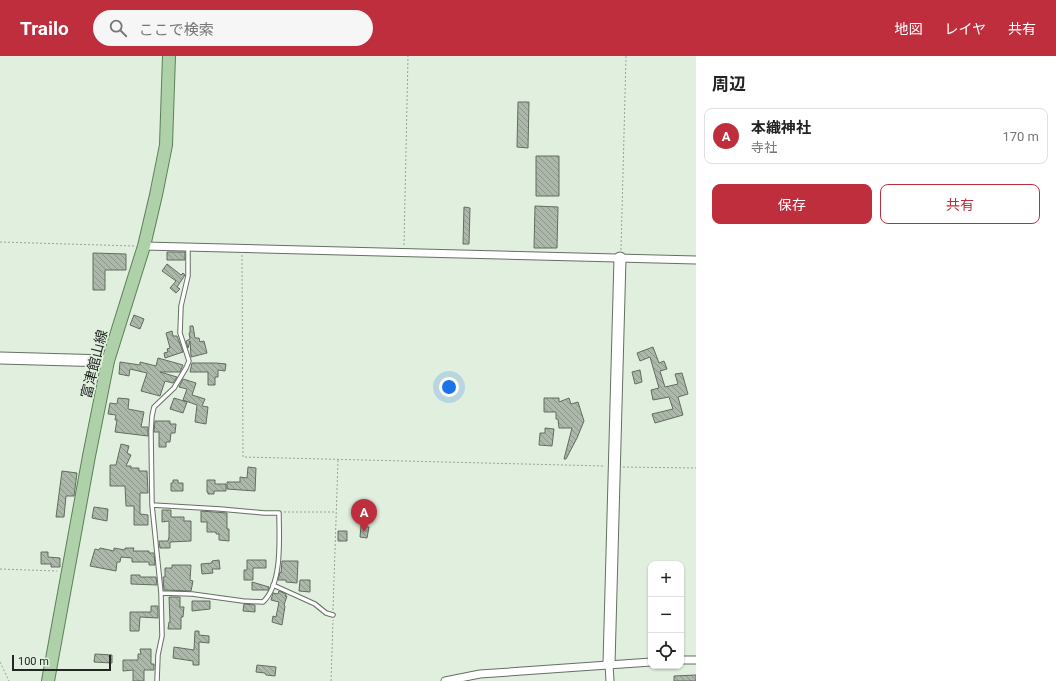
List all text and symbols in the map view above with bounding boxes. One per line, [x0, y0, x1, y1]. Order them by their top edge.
search box [93, 10, 373, 46]
text: Trailo [20, 17, 69, 40]
icon: search [107, 17, 129, 39]
text: ここで検索 [139, 21, 214, 39]
text: 地図 [894, 21, 922, 37]
text: レイヤ [944, 21, 986, 37]
text: 共有 [1008, 21, 1036, 37]
text: 周辺 [712, 74, 746, 94]
text: 本織神社 [751, 119, 811, 137]
text: A [722, 129, 730, 144]
text: 170 m [1002, 129, 1039, 144]
text: 寺社 [751, 140, 777, 155]
button: 保存 [712, 184, 872, 224]
button: 共有 [880, 184, 1040, 224]
street label: 富津館山線 [78, 328, 110, 400]
your location [439, 377, 459, 397]
pin: A [351, 499, 377, 532]
map controls [648, 561, 684, 669]
button: + [648, 561, 684, 597]
button: − [648, 597, 684, 633]
button: locate [648, 633, 684, 669]
scale bar [12, 653, 111, 672]
text: 100 m [18, 655, 49, 668]

